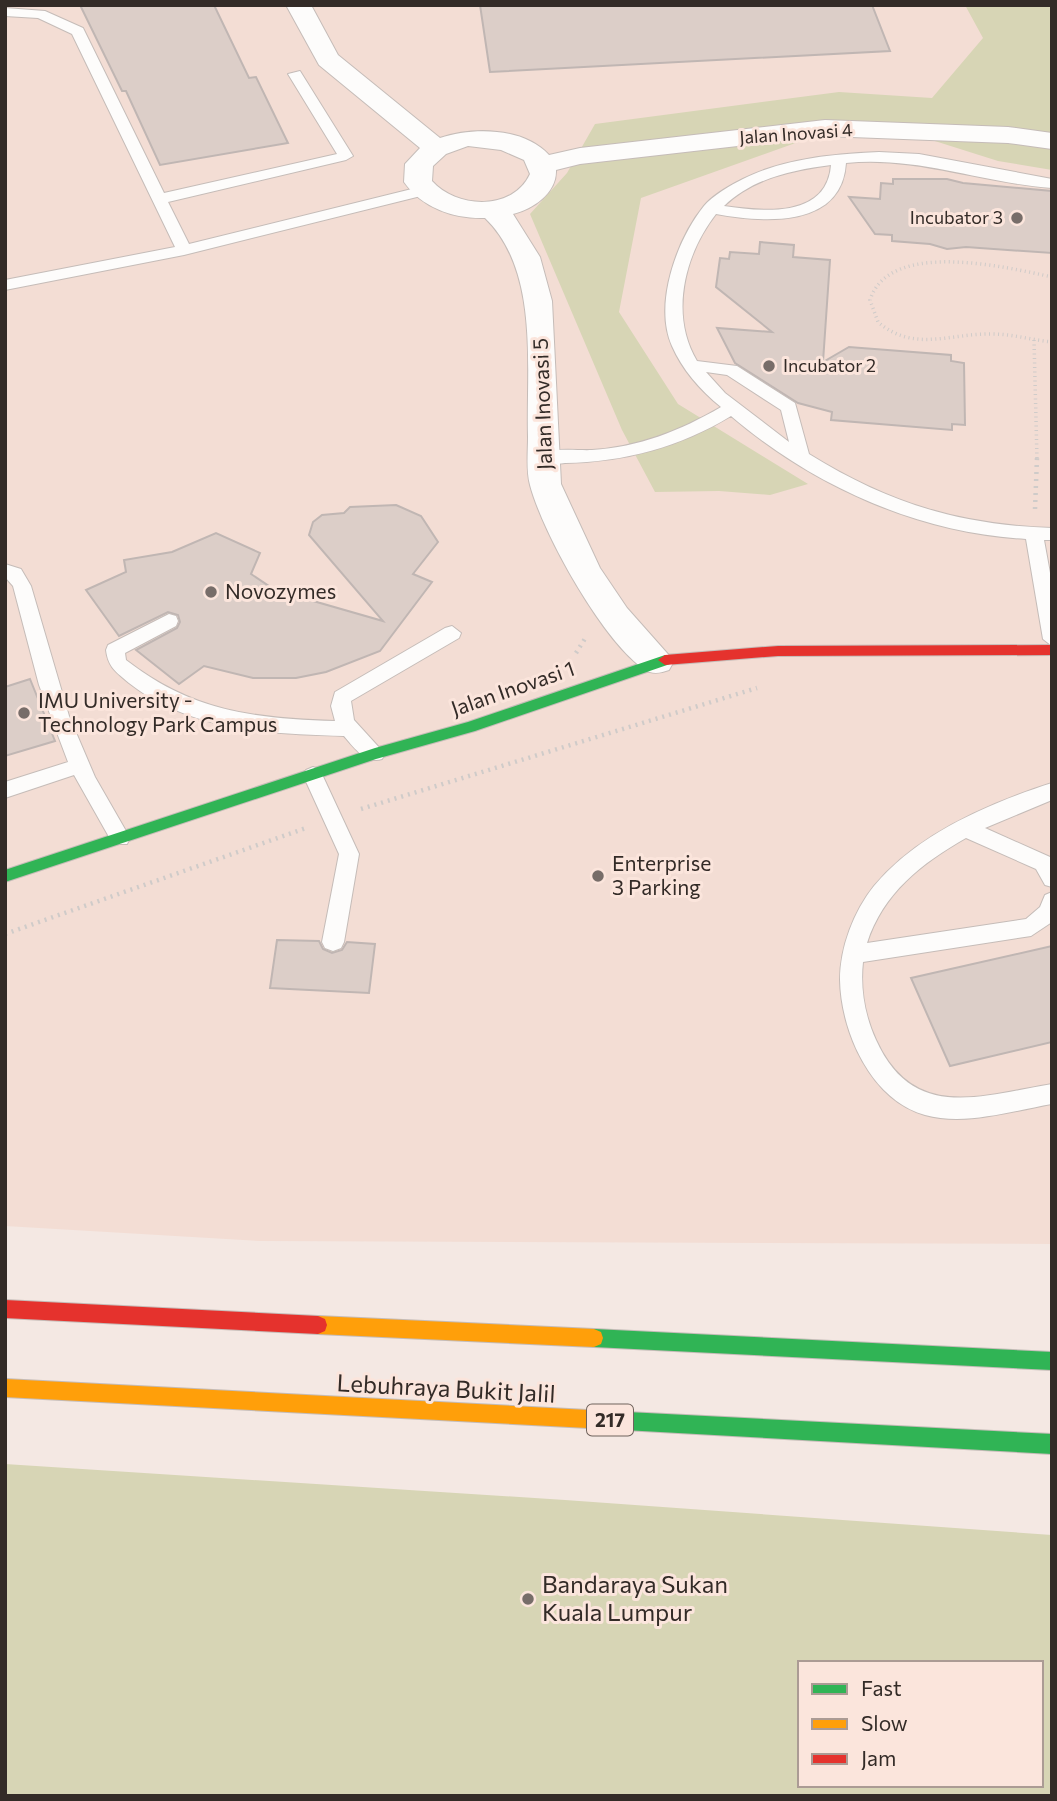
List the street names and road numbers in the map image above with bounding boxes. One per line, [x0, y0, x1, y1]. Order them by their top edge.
street label: Jalan Inovasi 4 [738, 118, 854, 148]
street label: Jalan Inovasi 5 [527, 338, 556, 471]
street label: Jalan Inovasi 1 [447, 655, 578, 720]
street label: Lebuhraya Bukit Jalil [336, 1367, 556, 1408]
road number: 217 [587, 1404, 633, 1436]

